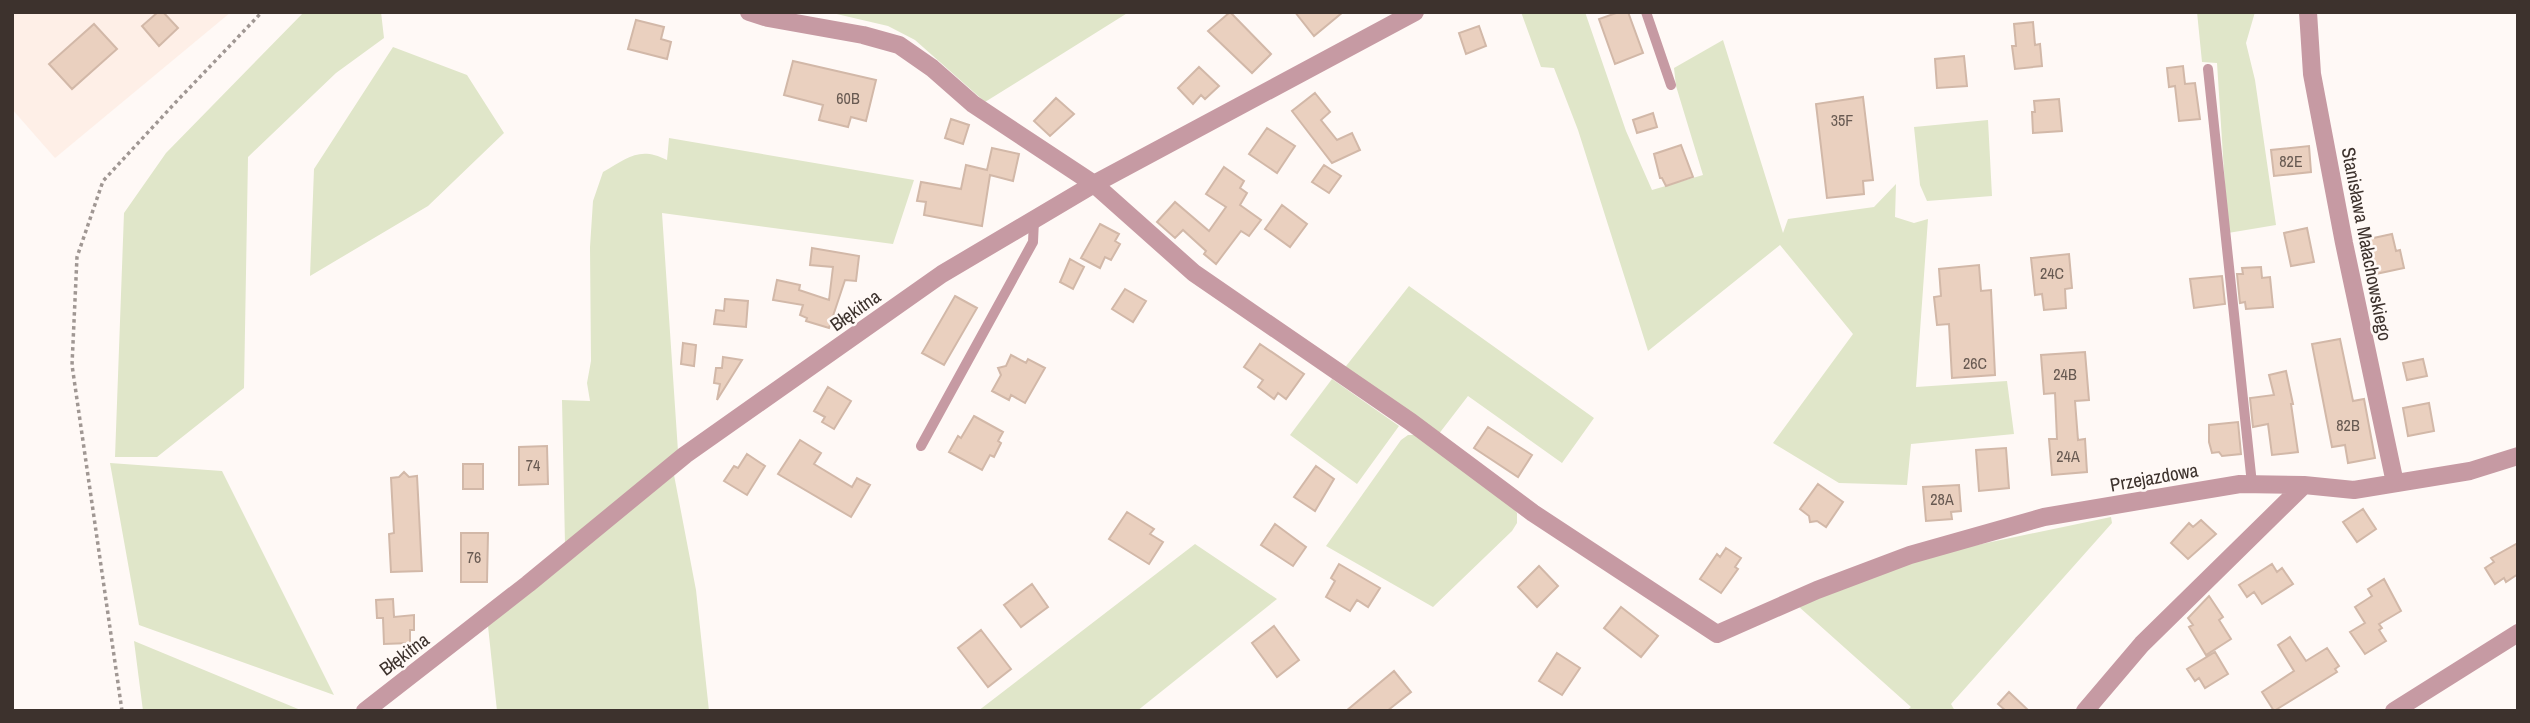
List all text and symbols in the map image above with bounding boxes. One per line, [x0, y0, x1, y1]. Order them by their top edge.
house number: 60B [836, 87, 860, 109]
house number: 35F [1831, 109, 1853, 131]
street label: Stanisława Małachowskiego [2335, 145, 2399, 343]
house number: 82E [2279, 150, 2303, 172]
house number: 24C [2040, 262, 2064, 284]
street label: Błękitna [824, 283, 886, 337]
house number: 26C [1963, 352, 1987, 374]
house number: 24B [2053, 363, 2077, 385]
house number: 82B [2336, 414, 2360, 436]
house number: 24A [2056, 445, 2080, 467]
house number: 74 [526, 454, 540, 476]
street label: Przejazdowa [2108, 456, 2201, 498]
house number: 28A [1930, 488, 1954, 510]
house number: 76 [467, 546, 481, 568]
street label: Błękitna [374, 626, 435, 681]

